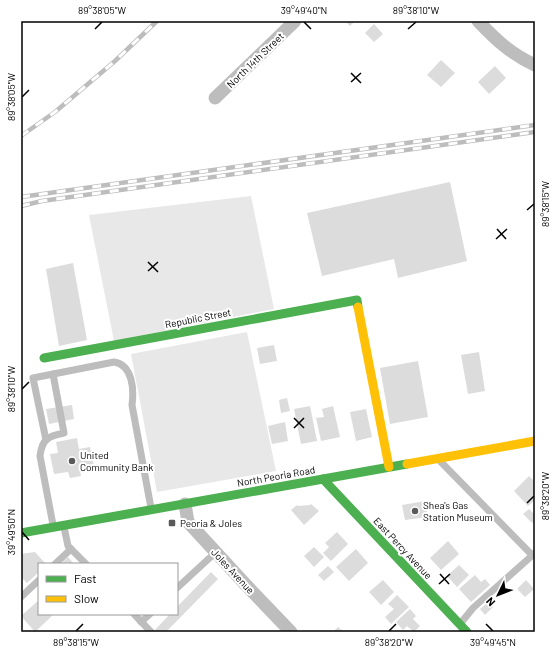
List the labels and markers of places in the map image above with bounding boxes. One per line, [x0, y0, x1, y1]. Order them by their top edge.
place label: United Community Bank [80, 449, 153, 473]
marker: United Community Bank [67, 456, 77, 466]
place label: Shea's Gas Station Museum [423, 499, 493, 523]
marker: Shea's Gas Station Museum [410, 506, 420, 516]
place label: Peoria & Joles [180, 517, 242, 529]
marker: Peoria & Joles [167, 518, 177, 528]

